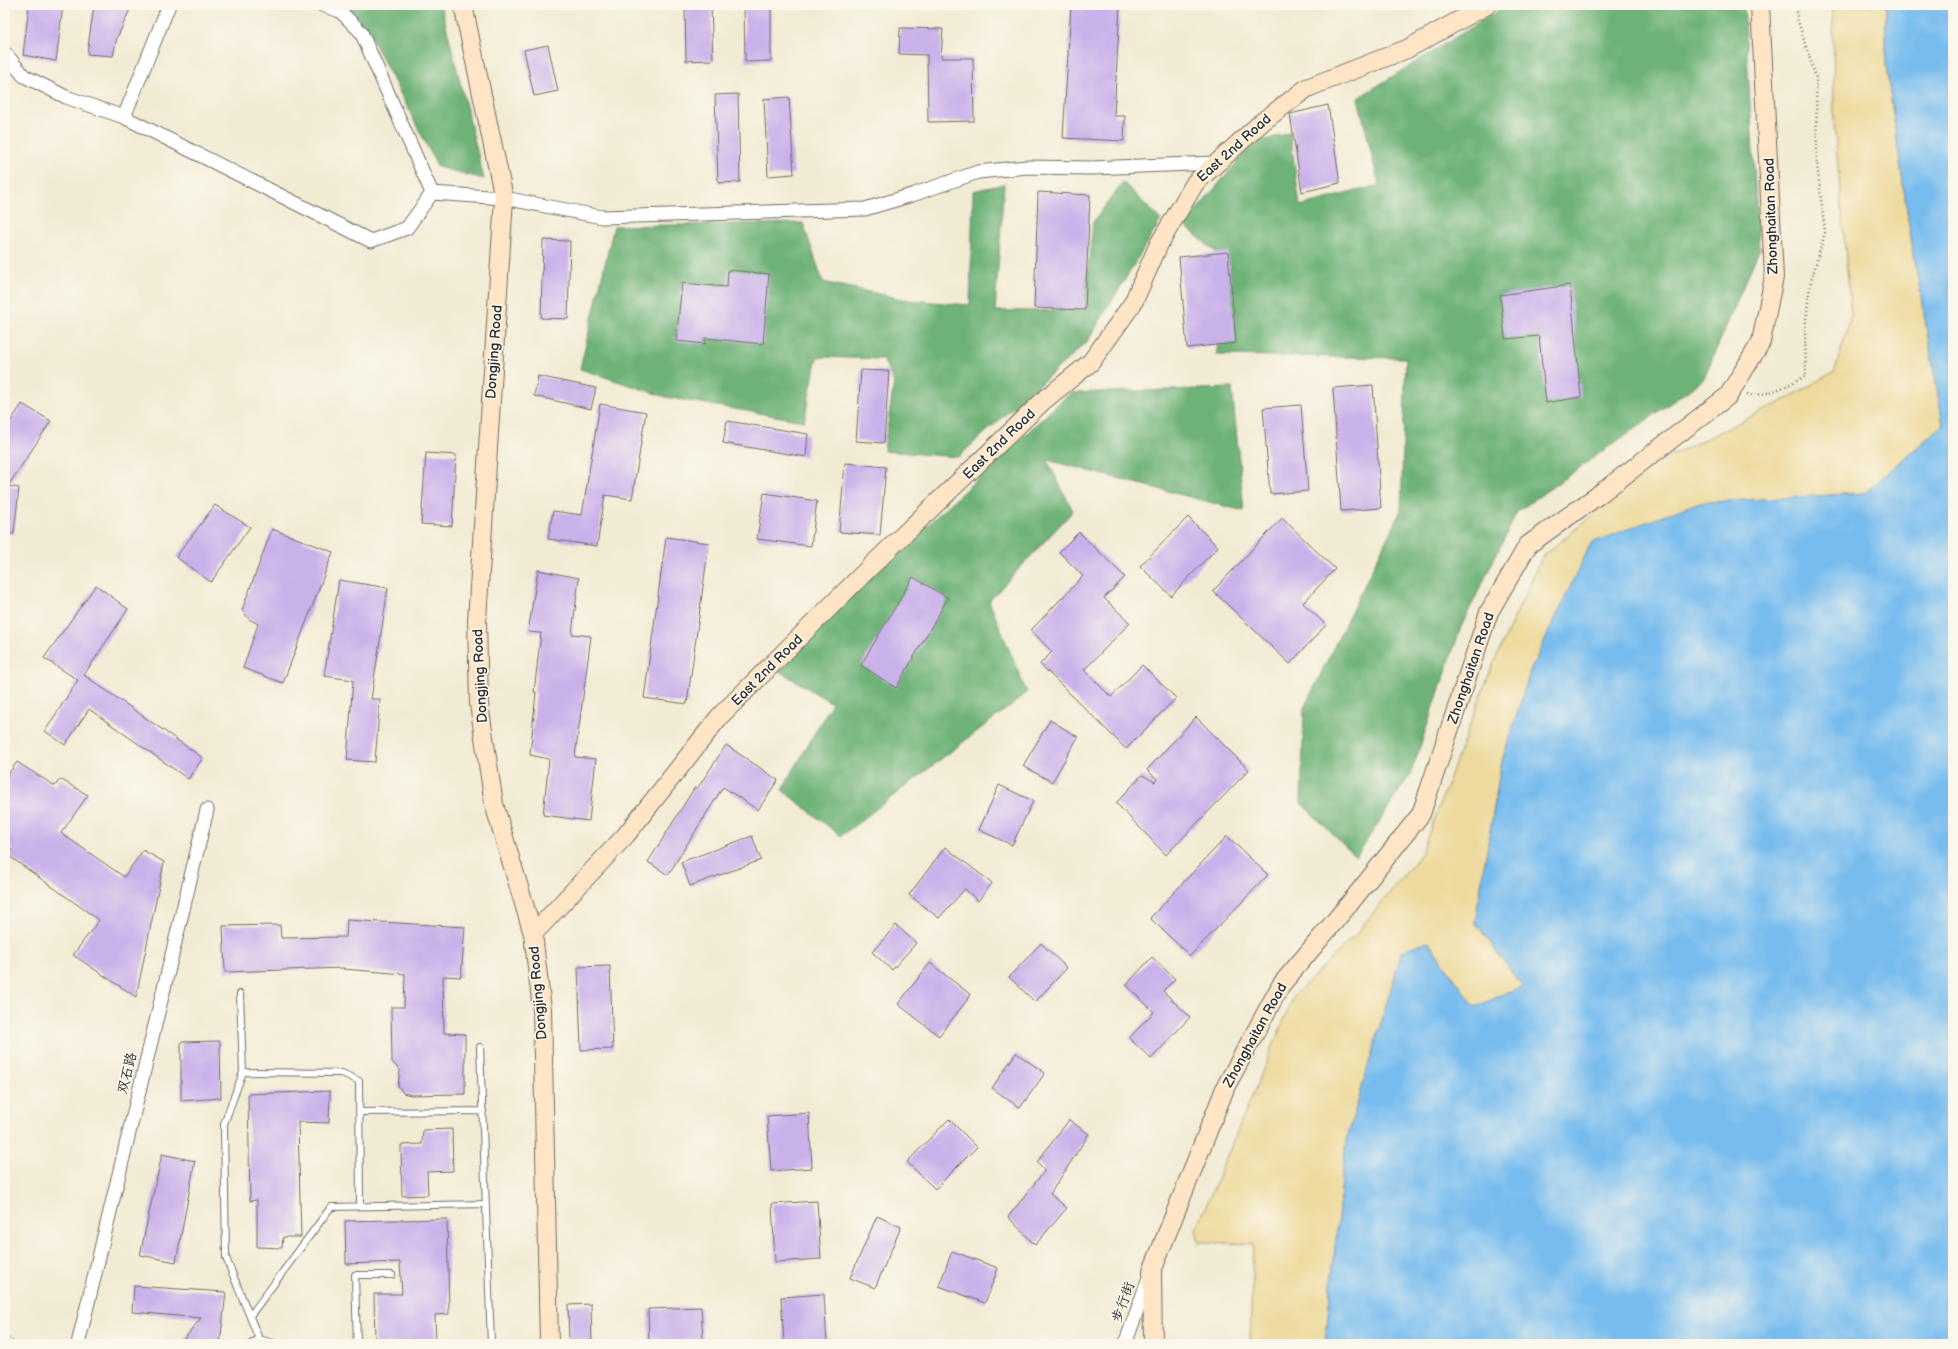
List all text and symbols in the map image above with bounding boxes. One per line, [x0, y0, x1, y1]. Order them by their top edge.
street label: East 2nd Road [1193, 110, 1275, 186]
street label: Zhonghaitan Road [1760, 157, 1782, 276]
street label: Dongjing Road [482, 304, 506, 400]
street label: East 2nd Road [959, 405, 1039, 483]
street label: Zhonghaitan Road [1444, 610, 1498, 727]
street label: Dongjing Road [469, 629, 491, 723]
street label: East 2nd Road [728, 631, 806, 709]
street label: Dongjing Road [525, 945, 551, 1041]
street label: Zhonghaitan Road [1219, 980, 1291, 1091]
street label: 双石路 [114, 1051, 140, 1095]
street label: 步行街 [1108, 1279, 1138, 1325]

